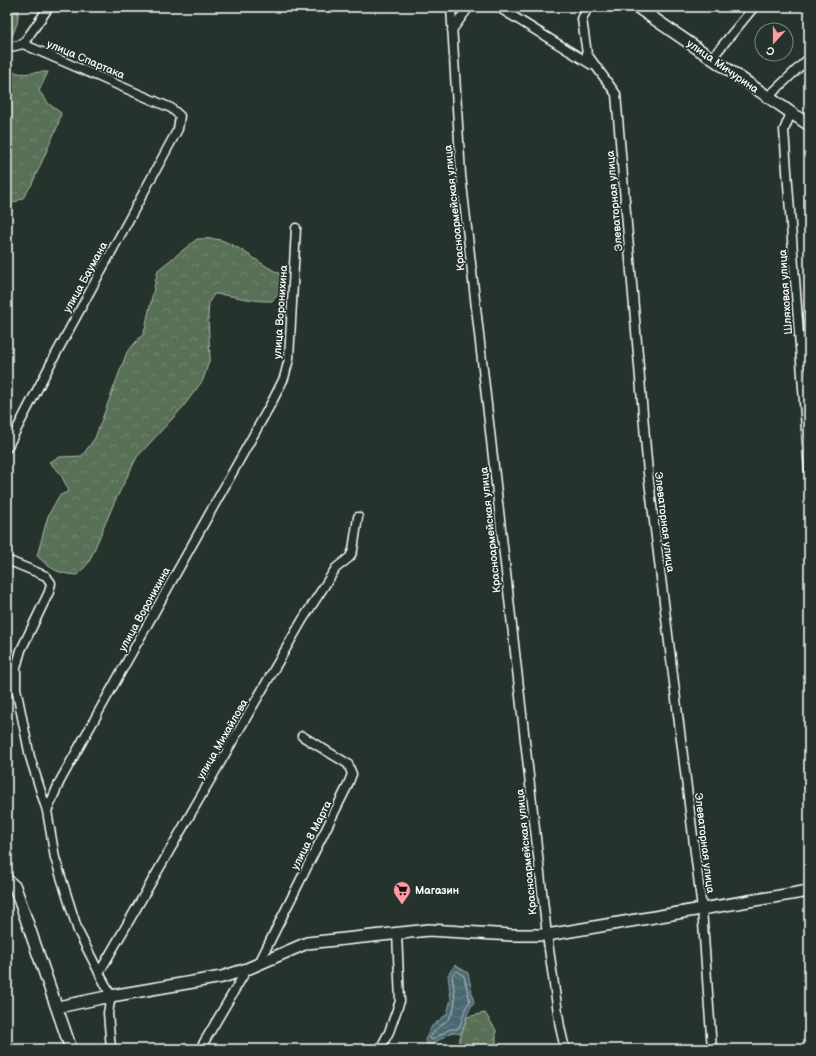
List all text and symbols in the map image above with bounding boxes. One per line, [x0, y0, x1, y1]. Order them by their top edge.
north arrow [754, 22, 794, 62]
street label: улица Спартака [45, 37, 127, 82]
street label: улица Мичурина [684, 37, 761, 96]
text: С [764, 43, 776, 58]
street label: Красноармейская улица [441, 144, 468, 272]
street label: Элеваторная улица [604, 150, 625, 252]
street label: улица Баумана [61, 239, 111, 315]
street label: Шляховая улица [776, 248, 795, 335]
street label: улица Воронихина [271, 264, 290, 360]
street label: Красноармейская улица [477, 466, 504, 594]
street label: Элеваторная улица [652, 471, 677, 574]
street label: улица Воронихина [116, 564, 173, 654]
street label: улица Михайлова [194, 696, 251, 782]
street label: Красноармейская улица [513, 788, 540, 916]
street label: Элеваторная улица [692, 792, 717, 895]
street label: улица 8 Марта [288, 798, 335, 872]
supermarket icon: Магазин [392, 880, 412, 905]
place label: Магазин [415, 884, 459, 897]

